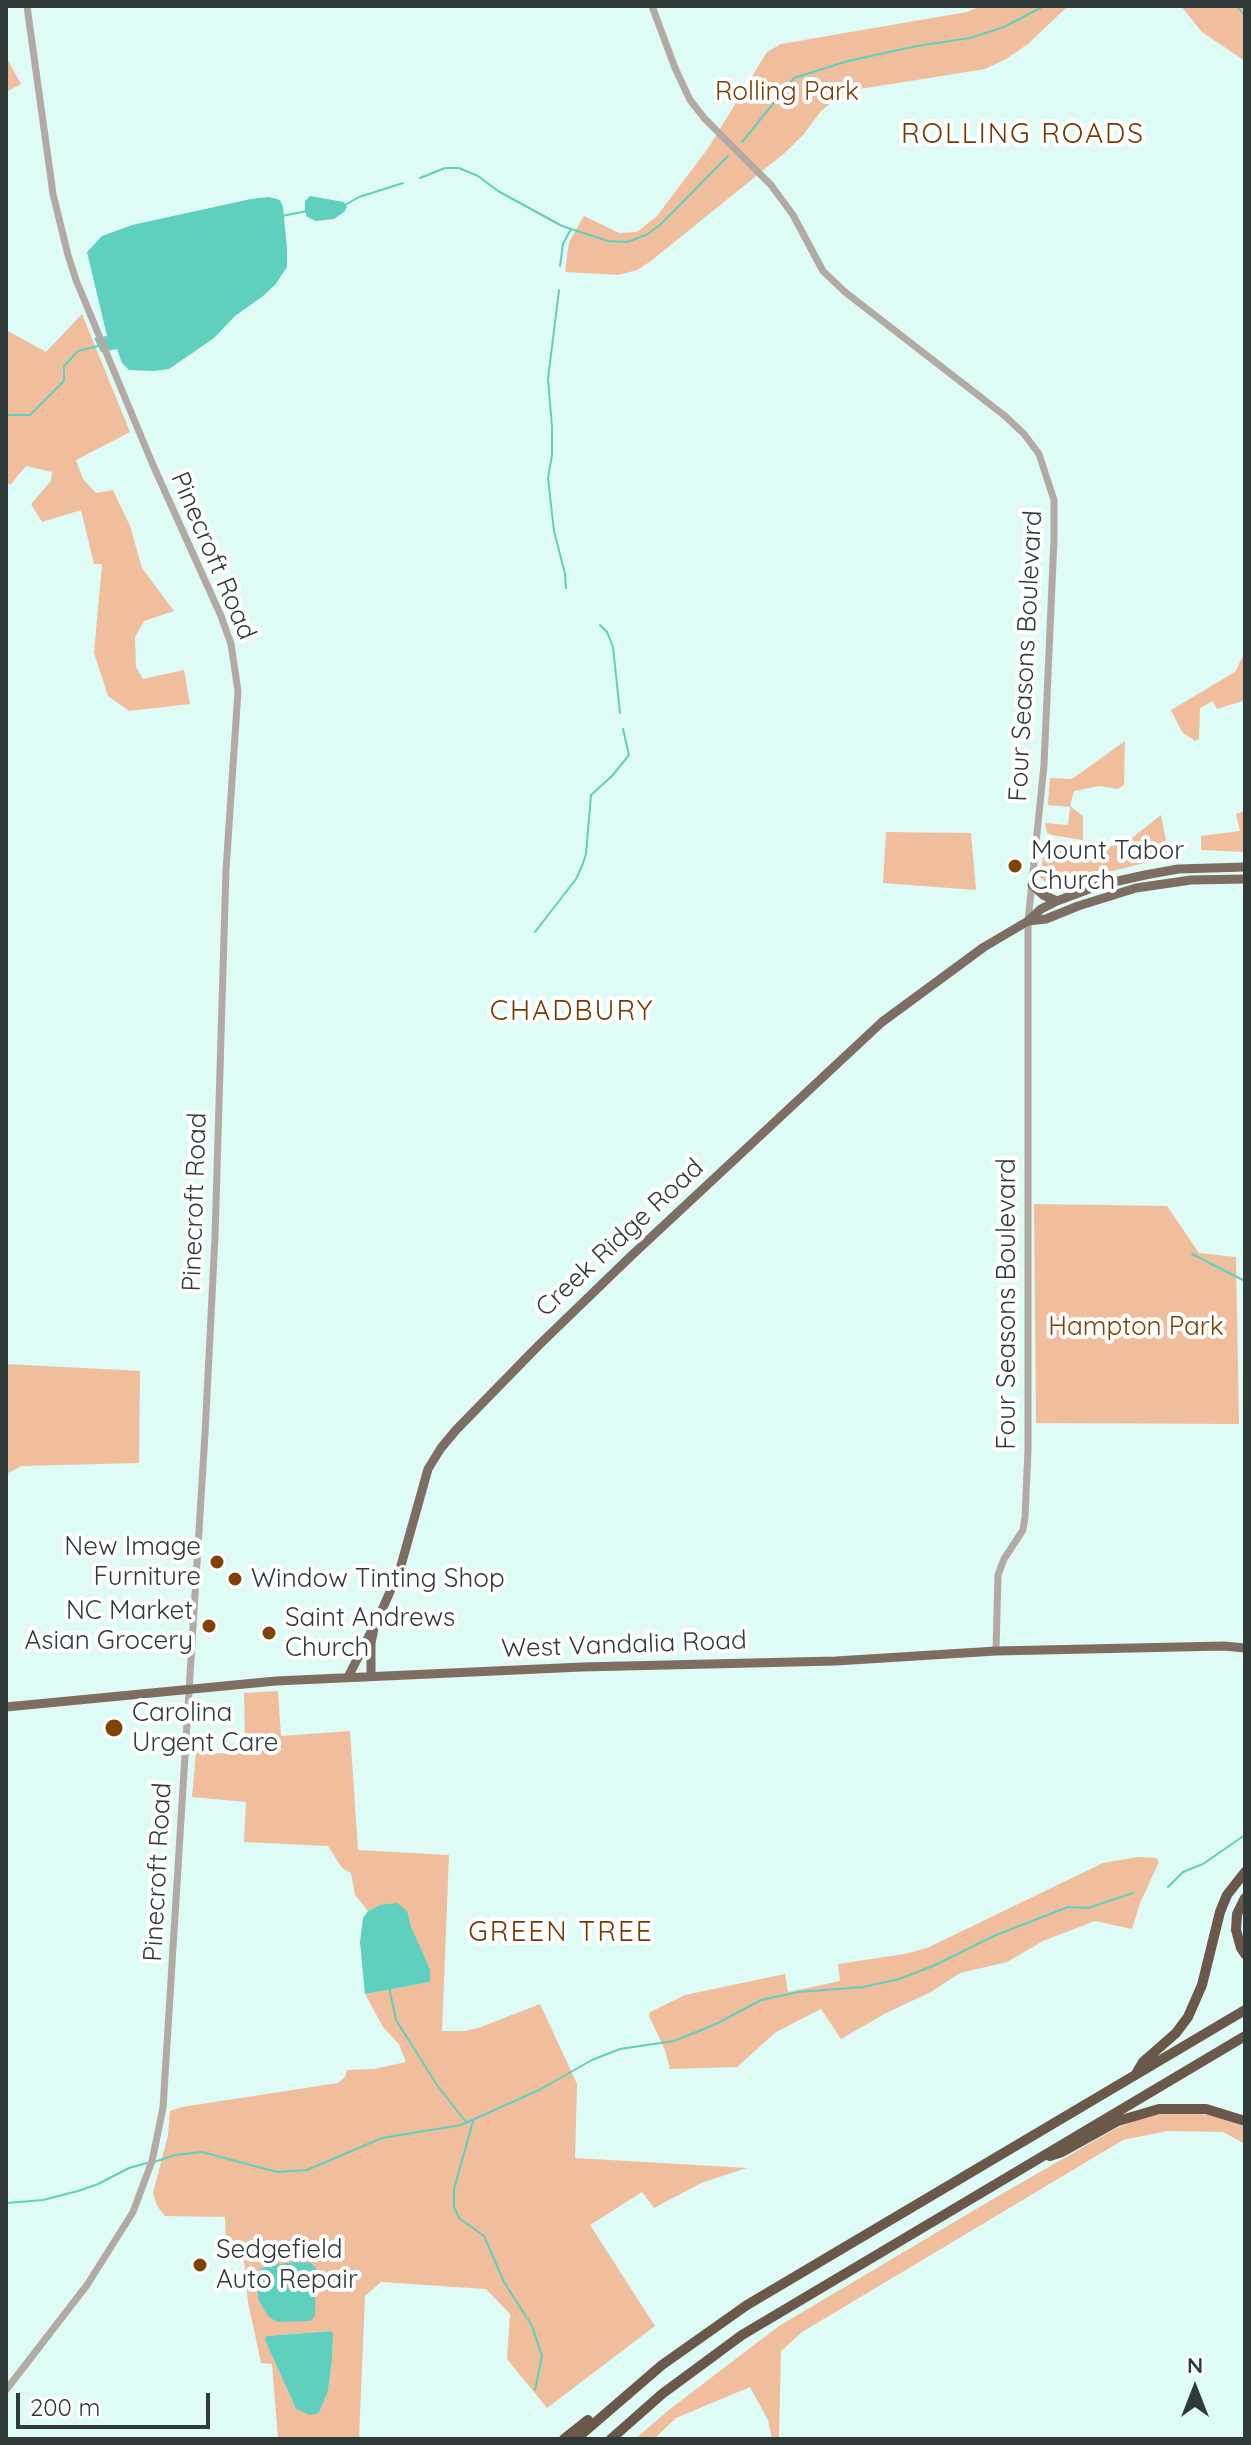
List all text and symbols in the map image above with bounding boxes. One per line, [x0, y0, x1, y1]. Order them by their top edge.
park label: Rolling Park [715, 76, 859, 108]
district label: ROLLING ROADS [901, 118, 1145, 152]
street label: Pinecroft Road [164, 467, 262, 645]
street label: Four Seasons Boulevard [1003, 510, 1049, 802]
place label: Mount Tabor Church [1031, 835, 1184, 896]
marker: Mount Tabor Church [1006, 857, 1024, 875]
district label: CHADBURY [490, 995, 654, 1029]
street label: Pinecroft Road [176, 1112, 214, 1292]
street label: Creek Ridge Road [530, 1152, 710, 1324]
street label: Four Seasons Boulevard [991, 1158, 1023, 1450]
park label: Hampton Park [1048, 1311, 1224, 1343]
place label: New Image Furniture [64, 1531, 201, 1592]
marker: New Image Furniture [208, 1553, 226, 1571]
place label: Window Tinting Shop [251, 1563, 505, 1595]
marker: Window Tinting Shop [226, 1570, 244, 1588]
place label: NC Market Asian Grocery [24, 1595, 193, 1656]
place label: Saint Andrews Church [285, 1602, 455, 1664]
marker: NC Market Asian Grocery [200, 1617, 218, 1635]
marker: Saint Andrews Church [260, 1624, 278, 1642]
street label: West Vandalia Road [501, 1625, 747, 1665]
place label: Carolina Urgent Care [132, 1697, 278, 1758]
marker: Carolina Urgent Care [103, 1717, 125, 1739]
street label: Pinecroft Road [138, 1782, 178, 1962]
district label: GREEN TREE [468, 1916, 654, 1950]
place label: Sedgefield Auto Repair [216, 2234, 358, 2296]
marker: Sedgefield Auto Repair [191, 2256, 209, 2274]
north arrow [1155, 2349, 1235, 2429]
text: N [1187, 2351, 1203, 2379]
scale bar [20, 2377, 214, 2427]
text: 200 m [30, 2392, 100, 2422]

